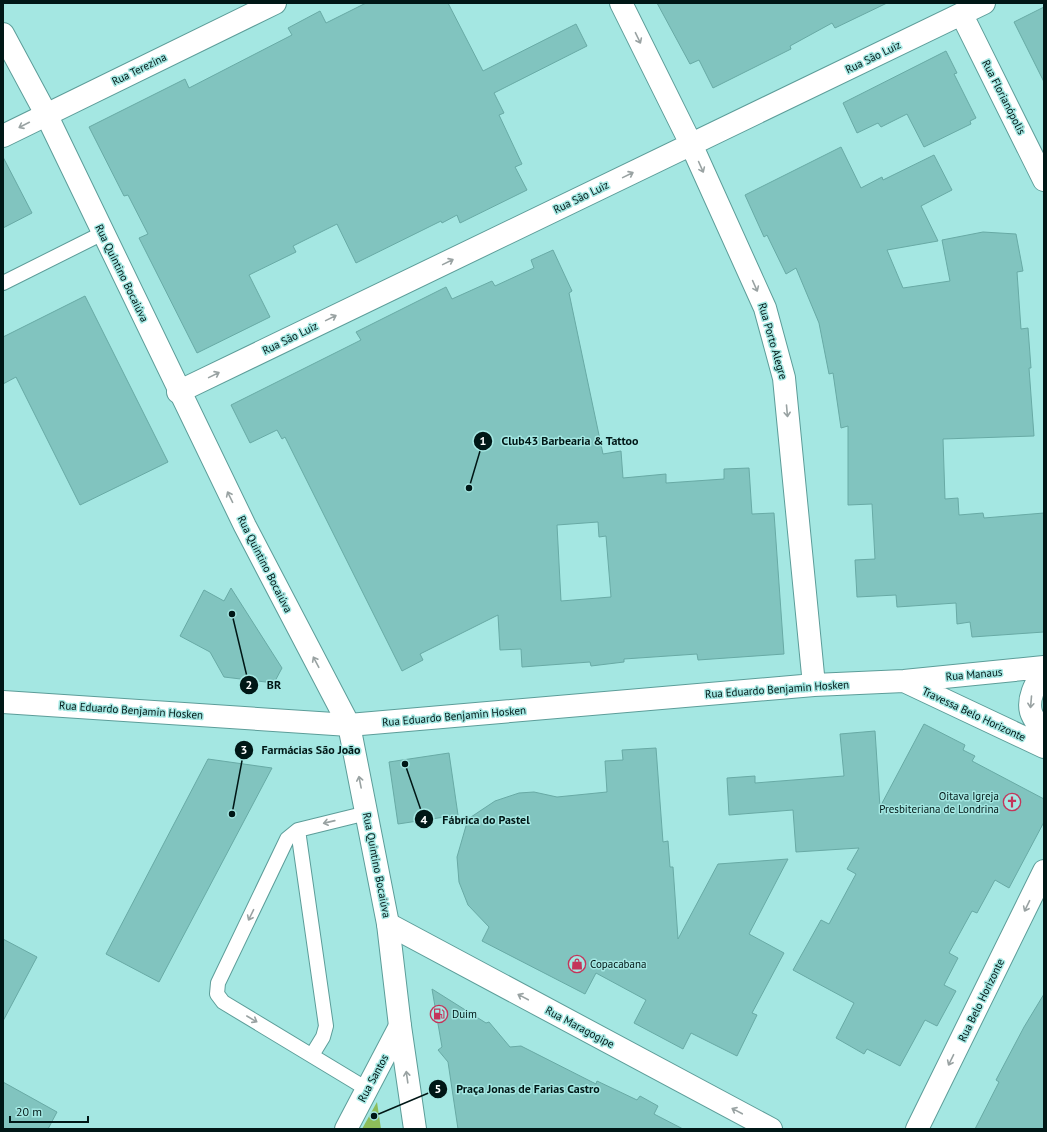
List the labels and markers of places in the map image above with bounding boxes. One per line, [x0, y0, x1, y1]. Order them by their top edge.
callout: Club43 Barbearia & Tattoo [473, 429, 647, 453]
callout: BR [239, 673, 289, 697]
callout: Farmácias São João [234, 738, 369, 762]
place label: Oitava Igreja Presbiteriana de Londrina [879, 789, 999, 816]
church icon: Oitava Igreja Presbiteriana de Londrina [1002, 792, 1022, 812]
callout: Fábrica do Pastel [414, 807, 537, 831]
shop icon: Copacabana [567, 954, 587, 974]
place label: Copacabana [590, 957, 647, 971]
fuel station icon: Duim [429, 1004, 449, 1024]
place label: Duim [452, 1007, 477, 1021]
callout: Praça Jonas de Farias Castro [428, 1077, 607, 1101]

